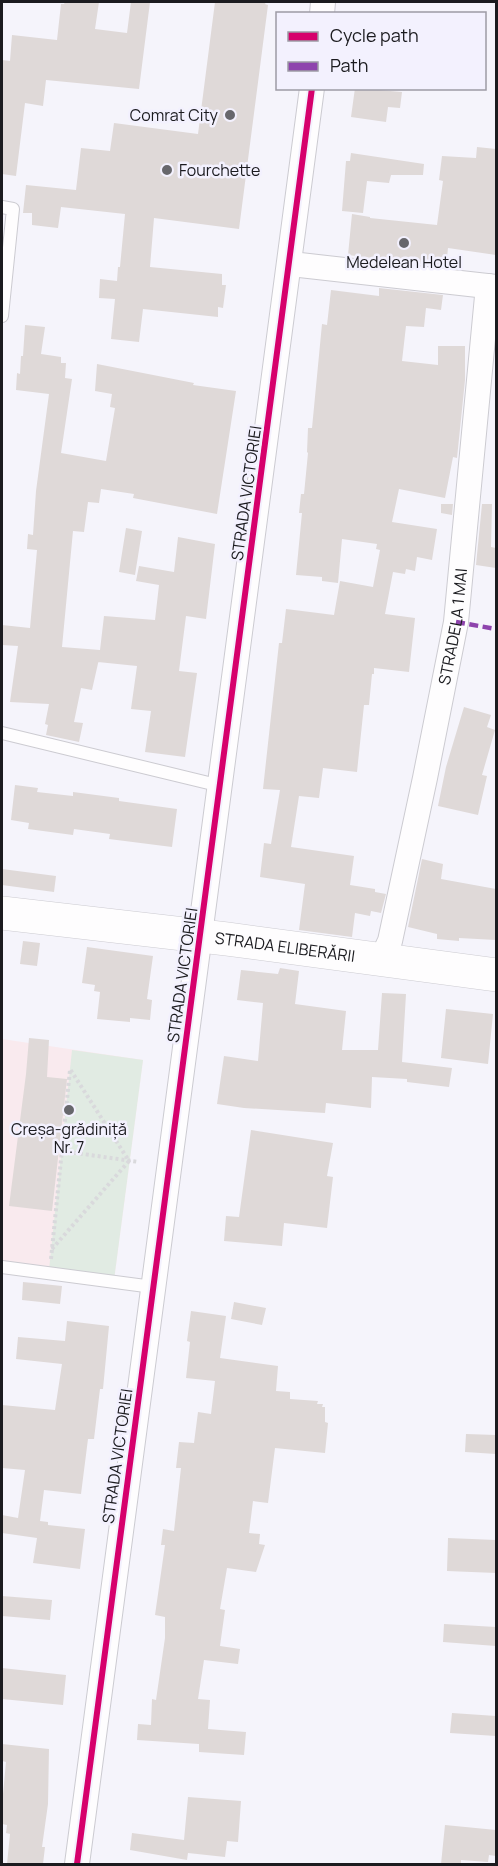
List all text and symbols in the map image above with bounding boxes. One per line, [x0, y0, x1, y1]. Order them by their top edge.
legend [276, 12, 486, 90]
text: Cycle path [330, 23, 419, 47]
text: Path [330, 53, 368, 77]
place label: Comrat City [130, 104, 219, 126]
marker: Comrat City [223, 108, 237, 122]
place label: Fourchette [179, 159, 260, 181]
marker: Fourchette [160, 163, 174, 177]
marker: Medelean Hotel [397, 236, 411, 250]
place label: Medelean Hotel [346, 251, 462, 273]
street label: STRADA VICTORIEI [226, 424, 266, 562]
street label: STRADELA 1 MAI [433, 567, 472, 687]
street label: STRADA VICTORIEI [162, 906, 202, 1044]
street label: STRADA ELIBERĂRII [214, 927, 356, 967]
marker: Creșa-grădiniță Nr. 7 [62, 1103, 76, 1117]
place label: Creșa-grădiniță Nr. 7 [11, 1118, 127, 1158]
street label: STRADA VICTORIEI [97, 1387, 137, 1525]

